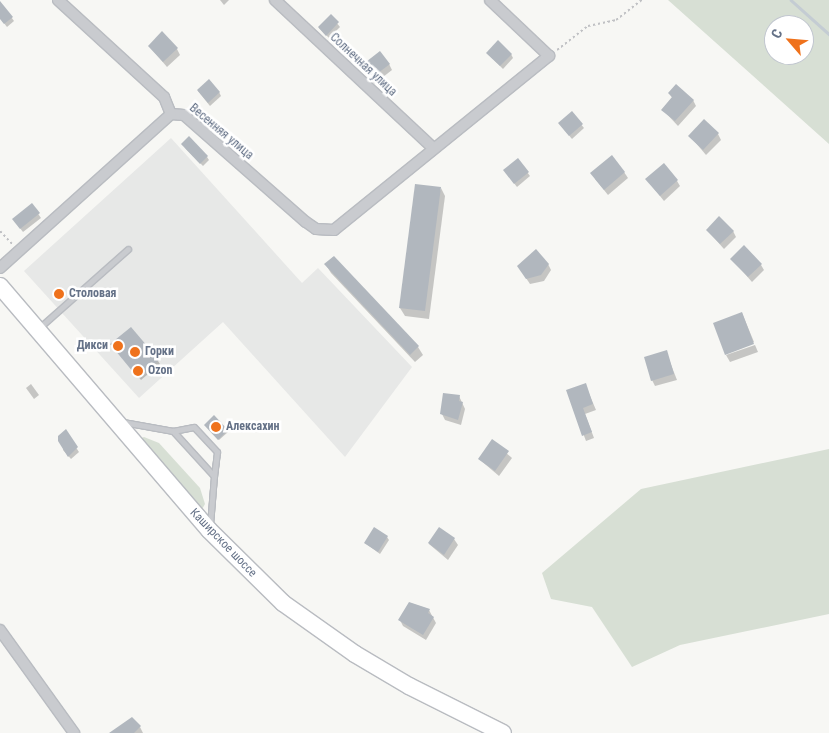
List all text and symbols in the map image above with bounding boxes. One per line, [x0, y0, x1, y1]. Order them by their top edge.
north arrow [764, 15, 814, 65]
text: С [768, 26, 785, 41]
street label: Солнечная улица [327, 30, 399, 100]
street label: Весенняя улица [186, 101, 256, 163]
place label: Столовая [69, 287, 117, 301]
marker: Столовая [53, 288, 65, 300]
place label: Дикси [77, 339, 108, 353]
marker: Дикси [112, 340, 124, 352]
place label: Горки [145, 345, 174, 359]
marker: Горки [129, 346, 141, 358]
place label: Ozon [148, 364, 172, 378]
marker: Ozon [132, 365, 144, 377]
place label: Алексахин [226, 420, 280, 434]
marker: Алексахин [210, 421, 222, 433]
street label: Каширское шоссе [187, 506, 259, 580]

